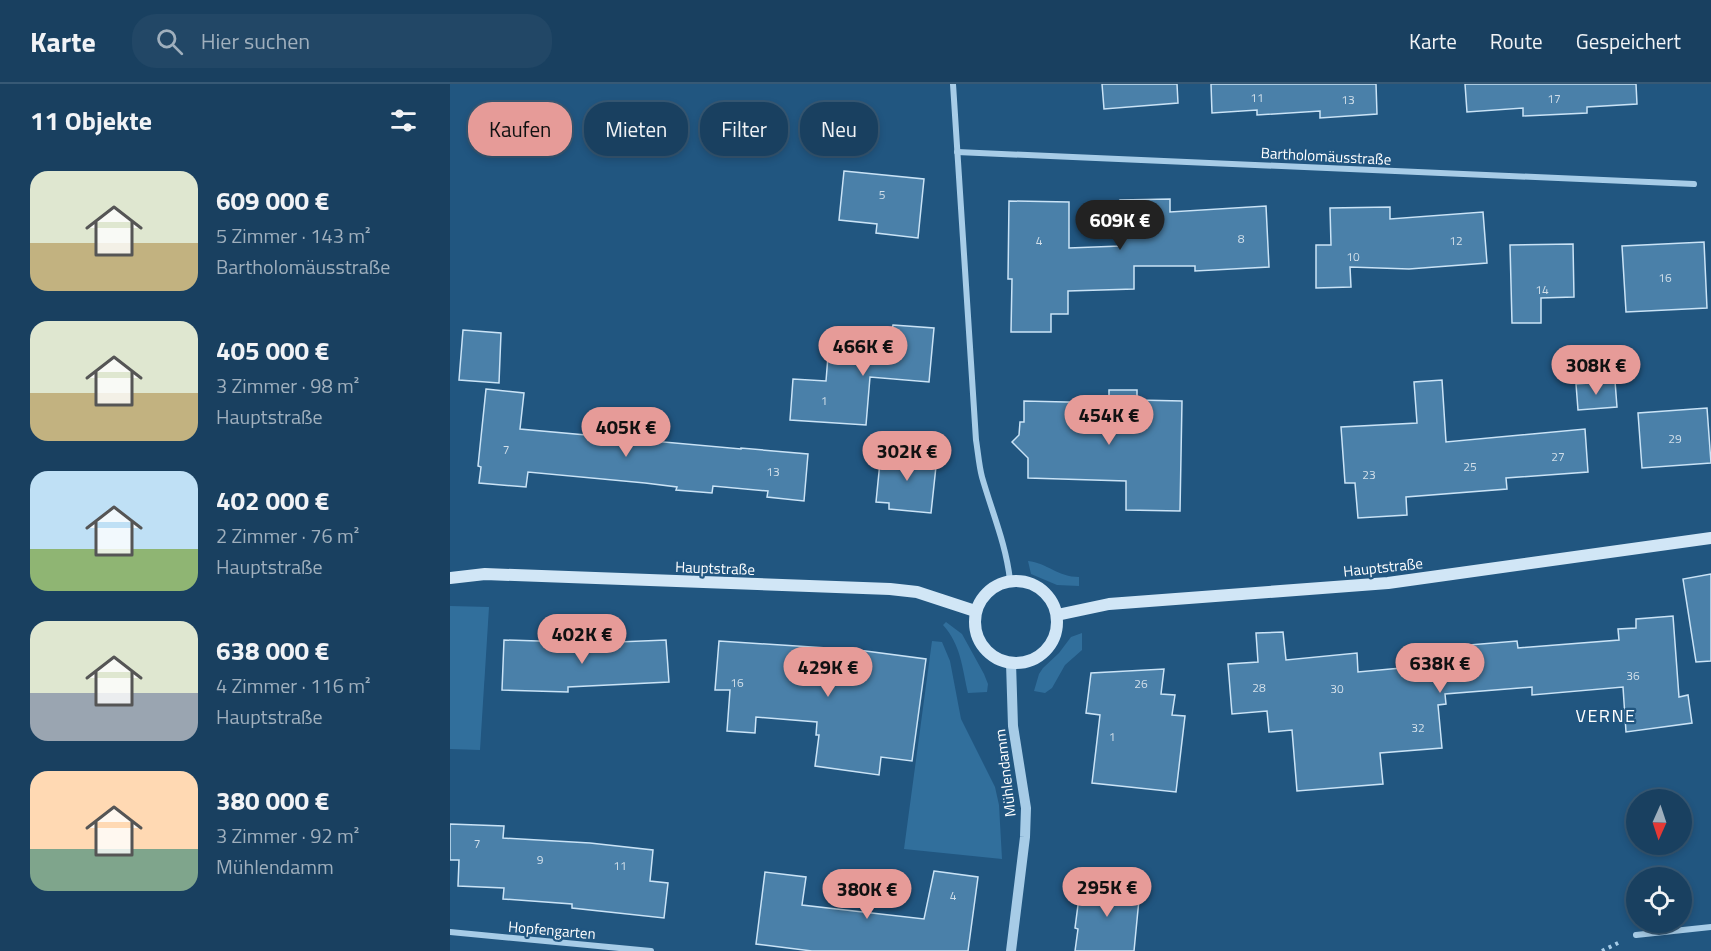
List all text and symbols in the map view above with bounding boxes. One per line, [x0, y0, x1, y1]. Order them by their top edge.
search box [132, 14, 552, 68]
text: Karte [30, 20, 96, 63]
text: Hier suchen [201, 24, 310, 58]
icon: search [153, 25, 186, 58]
text: Karte [1409, 25, 1457, 57]
text: Route [1490, 25, 1543, 57]
text: Gespeichert [1576, 25, 1681, 57]
house number: 11 [1250, 88, 1264, 107]
house number: 17 [1547, 89, 1561, 108]
house number: 13 [1341, 90, 1355, 109]
text: 11 Objekte [30, 101, 152, 140]
chip: Kaufen [468, 102, 572, 156]
chip: Mieten [584, 102, 688, 156]
chip: Filter [700, 102, 788, 156]
chip: Neu [800, 102, 878, 156]
icon: filters [387, 104, 420, 137]
street label: Bartholomäusstraße [1260, 141, 1392, 171]
text: 609 000 € [216, 181, 329, 220]
house number: 5 [879, 185, 886, 204]
icon: home [78, 195, 150, 267]
pin: 609K € [1071, 200, 1169, 251]
text: 609K € [1089, 204, 1151, 235]
text: 5 Zimmer · 143 m² [216, 220, 371, 251]
house number: 8 [1238, 229, 1245, 248]
house number: 4 [1036, 231, 1043, 250]
house number: 12 [1449, 231, 1463, 250]
house number: 10 [1346, 247, 1360, 266]
text: Bartholomäusstraße [216, 251, 390, 282]
house number: 16 [1658, 268, 1672, 287]
house number: 14 [1535, 280, 1549, 299]
pin: 466K € [814, 326, 912, 377]
text: 466K € [832, 330, 894, 361]
text: 405 000 € [216, 331, 329, 370]
icon: home [78, 345, 150, 417]
pin: 308K € [1547, 345, 1645, 396]
text: 308K € [1565, 349, 1627, 380]
text: 3 Zimmer · 98 m² [216, 370, 359, 401]
house number: 1 [821, 391, 827, 410]
pin: 454K € [1060, 395, 1158, 446]
text: 454K € [1078, 399, 1140, 430]
text: Hauptstraße [216, 401, 322, 432]
pin: 405K € [577, 407, 675, 458]
text: 405K € [595, 411, 657, 442]
house number: 29 [1668, 429, 1682, 448]
pin: 302K € [858, 431, 956, 482]
text: 302K € [876, 435, 938, 466]
house number: 7 [503, 440, 509, 459]
house number: 27 [1551, 447, 1565, 466]
house number: 25 [1463, 457, 1477, 476]
house number: 13 [766, 462, 780, 481]
house number: 23 [1362, 465, 1376, 484]
text: 402 000 € [216, 481, 329, 520]
icon: home [78, 495, 150, 567]
text: 2 Zimmer · 76 m² [216, 520, 359, 551]
text: Hauptstraße [216, 551, 322, 582]
street label: Hauptstraße [1342, 551, 1424, 583]
street label: Hauptstraße [675, 555, 755, 581]
pin: 402K € [533, 614, 631, 665]
text: 402K € [551, 618, 613, 649]
text: 638 000 € [216, 631, 329, 670]
pin: 638K € [1391, 643, 1489, 694]
icon: home [78, 645, 150, 717]
pin: 429K € [779, 647, 877, 698]
text: 638K € [1409, 647, 1471, 678]
text: 429K € [797, 651, 859, 682]
house number: 36 [1626, 666, 1640, 685]
text: 4 Zimmer · 116 m² [216, 670, 371, 701]
house number: 16 [730, 673, 744, 692]
house number: 26 [1134, 674, 1148, 693]
house number: 28 [1252, 678, 1266, 697]
house number: 30 [1330, 679, 1344, 698]
text: Hauptstraße [216, 701, 322, 732]
district label: VERNE [1575, 702, 1637, 729]
house number: 32 [1411, 718, 1425, 737]
house number: 1 [1109, 727, 1115, 746]
street label: Mühlendamm [988, 728, 1022, 818]
text: 380 000 € [216, 781, 329, 820]
north arrow [1626, 789, 1692, 855]
map controls [1626, 789, 1692, 933]
icon: home [78, 795, 150, 867]
text: 3 Zimmer · 92 m² [216, 820, 359, 851]
house number: 7 [474, 834, 480, 853]
house number: 9 [537, 850, 544, 869]
text: Mühlendamm [216, 851, 334, 882]
house number: 11 [613, 856, 627, 875]
pin: 295K € [1058, 867, 1156, 918]
button: locate [1626, 867, 1692, 933]
pin: 380K € [818, 869, 916, 920]
text: 295K € [1076, 871, 1138, 902]
text: 380K € [836, 873, 898, 904]
house number: 4 [950, 886, 957, 905]
street label: Hopfengarten [507, 915, 597, 945]

